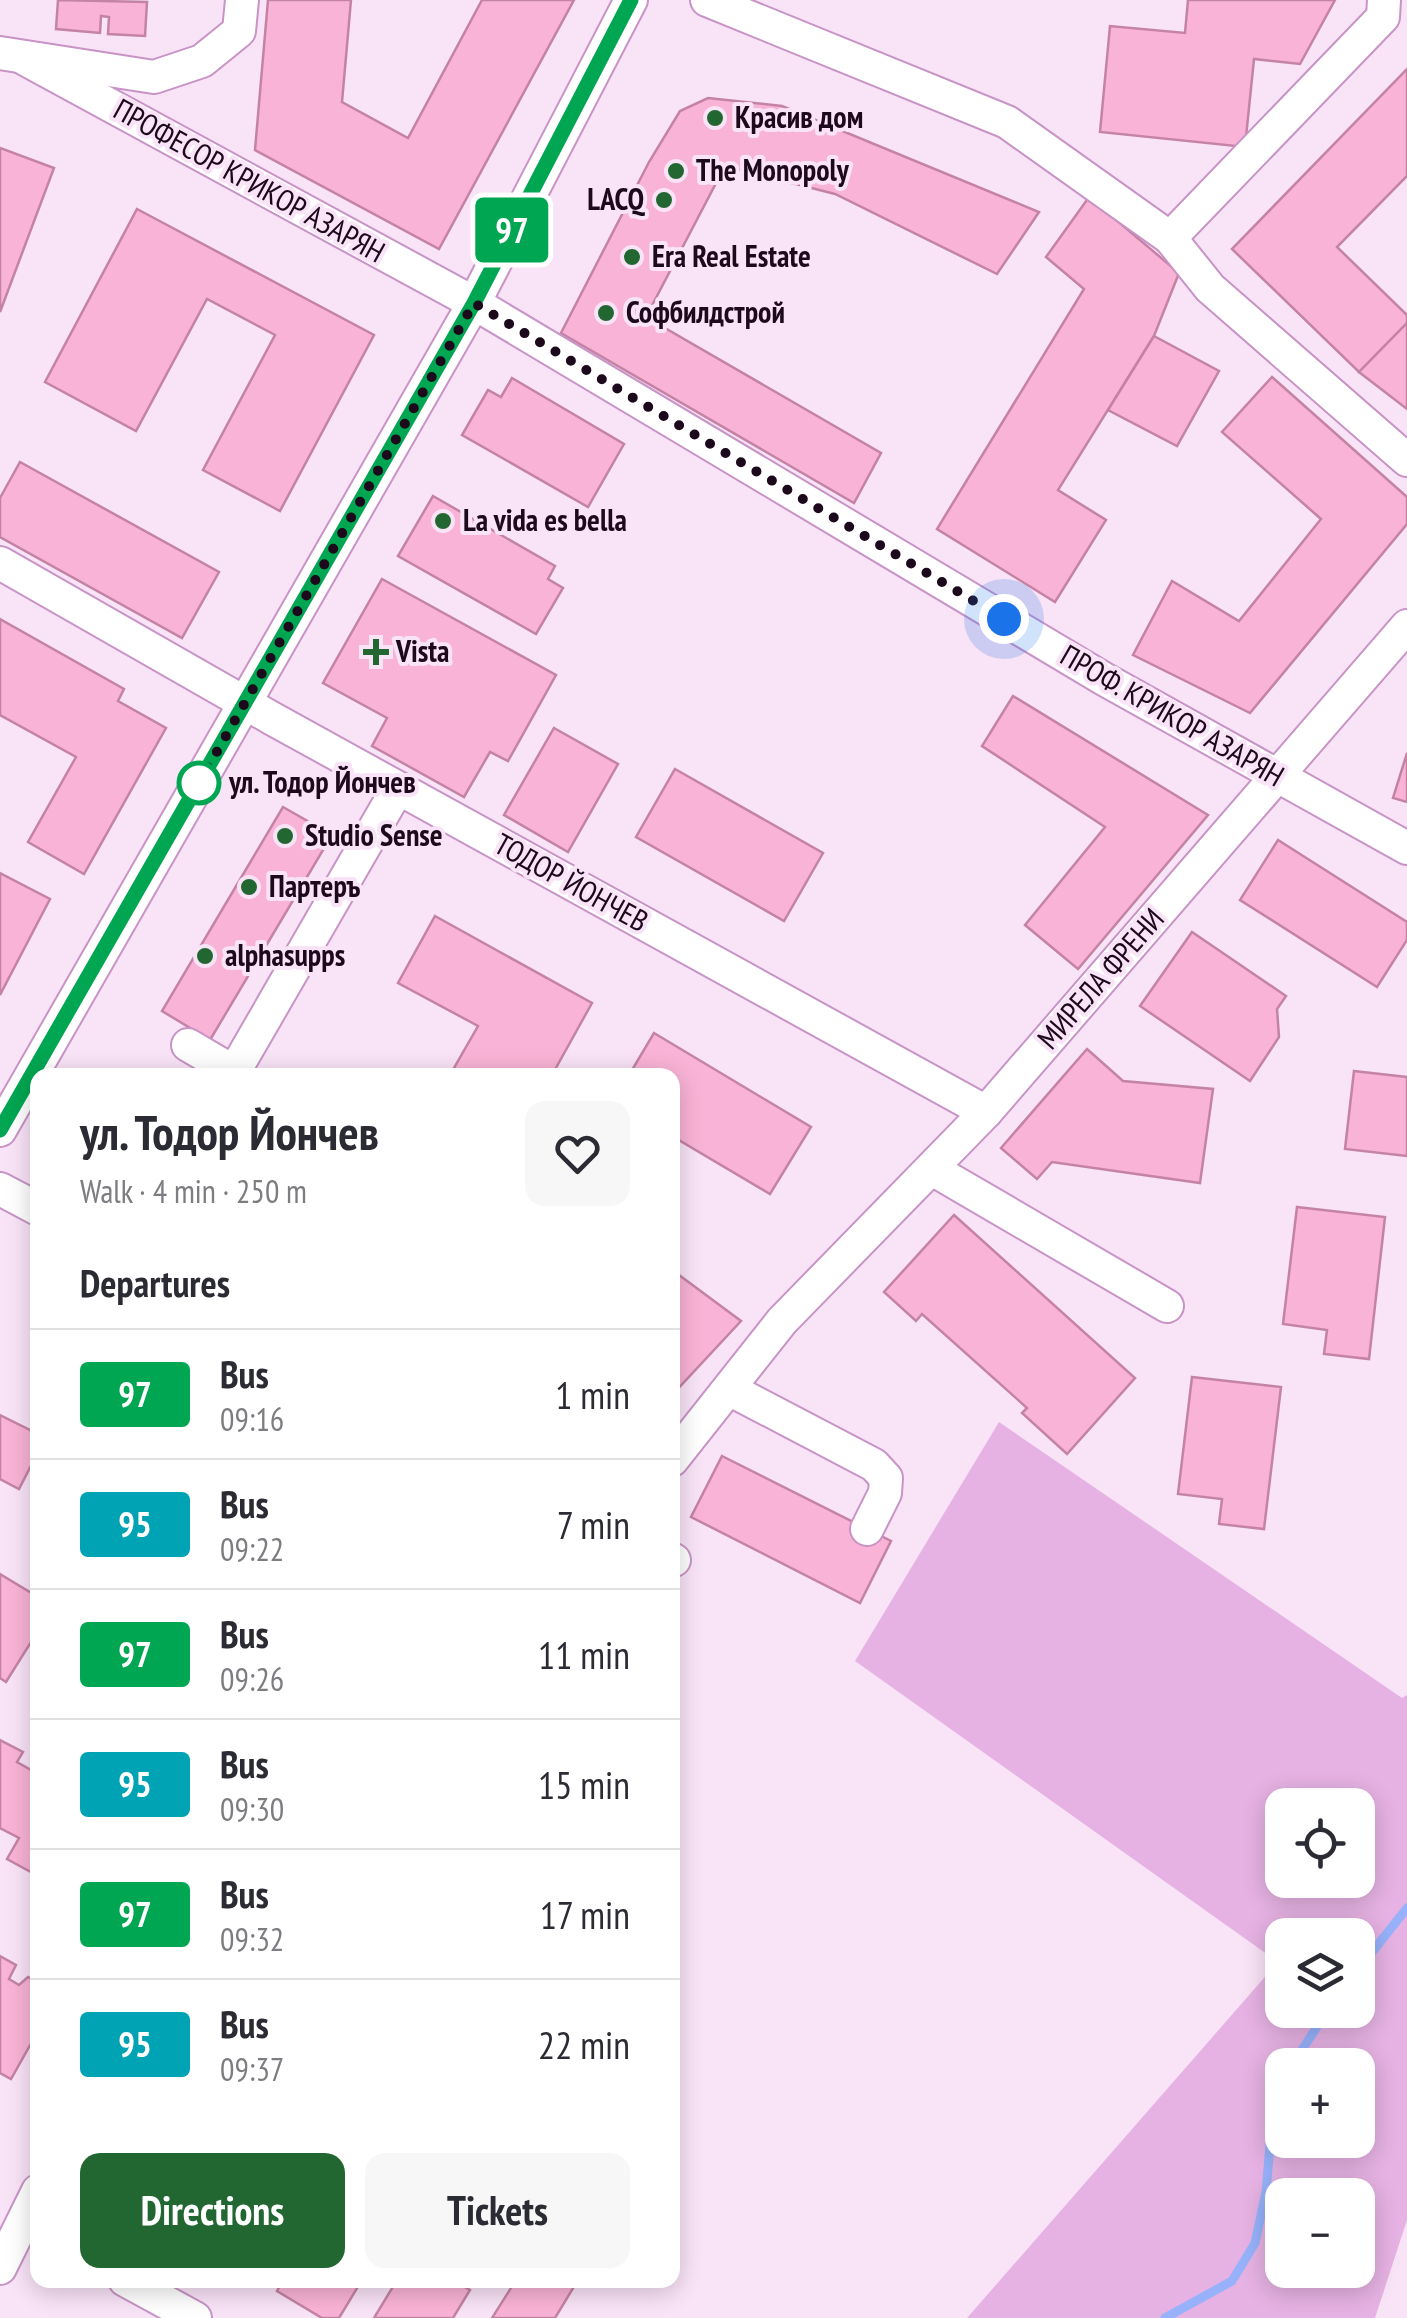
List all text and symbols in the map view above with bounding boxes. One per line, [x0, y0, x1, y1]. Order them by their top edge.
street label: ПРОФЕСОР КРИКОР АЗАРЯН [107, 89, 392, 270]
place label: Красив дом [735, 97, 863, 136]
marker: Красив дом [704, 107, 726, 129]
place label: The Monopoly [696, 150, 850, 189]
marker: The Monopoly [665, 160, 687, 182]
place label: LACQ [587, 179, 645, 218]
marker: LACQ [653, 189, 675, 211]
line badge: 97 [467, 198, 557, 262]
text: 97 [495, 207, 529, 253]
place label: Era Real Estate [652, 236, 811, 275]
marker: Era Real Estate [621, 246, 643, 268]
place label: Софбилдстрой [626, 292, 785, 331]
marker: Софбилдстрой [595, 302, 617, 324]
place label: La vida es bella [463, 500, 627, 539]
marker: La vida es bella [432, 510, 454, 532]
your location [979, 594, 1029, 644]
place label: Vista [395, 631, 449, 670]
street label: ПРОФ. КРИКОР АЗАРЯН [1054, 635, 1292, 795]
marker: Vista [365, 641, 387, 663]
marker: ул. Тодор Йончев [178, 762, 220, 804]
place label: ул. Тодор Йончев [228, 762, 416, 801]
place label: Studio Sense [305, 815, 443, 854]
street label: ТОДОР ЙОНЧЕВ [488, 824, 655, 940]
marker: Studio Sense [274, 825, 296, 847]
place label: Партеръ [269, 866, 361, 905]
marker: Партеръ [238, 876, 260, 898]
street label: МИРЕЛА ФРЕНИ [1028, 899, 1172, 1057]
place label: alphasupps [225, 935, 345, 974]
marker: alphasupps [194, 945, 216, 967]
text: ул. Тодор Йончев [80, 1101, 379, 1163]
button: heart [525, 1101, 630, 1206]
text: Walk · 4 min · 250 m [80, 1170, 307, 1212]
text: Departures [80, 1258, 230, 1307]
text: Bus [220, 1349, 269, 1398]
text: 1 min [555, 1370, 630, 1419]
text: 97 [118, 1371, 152, 1417]
text: 09:16 [220, 1398, 284, 1440]
text: Bus [220, 1479, 269, 1528]
text: 7 min [557, 1500, 630, 1549]
text: 95 [118, 1501, 152, 1547]
text: 09:22 [220, 1528, 284, 1570]
text: Bus [220, 1609, 269, 1658]
text: 11 min [538, 1630, 630, 1679]
text: 97 [118, 1631, 152, 1677]
text: 09:26 [220, 1658, 284, 1700]
text: Bus [220, 1739, 269, 1788]
text: 15 min [538, 1760, 630, 1809]
text: 95 [118, 1761, 152, 1807]
text: 09:30 [220, 1788, 284, 1830]
map controls [1265, 1788, 1375, 2288]
button: locate [1265, 1788, 1375, 1898]
text: Bus [220, 1869, 269, 1918]
text: 17 min [540, 1890, 630, 1939]
text: 97 [118, 1891, 152, 1937]
text: 09:32 [220, 1918, 284, 1960]
button: layers [1265, 1918, 1375, 2028]
text: Bus [220, 1999, 269, 2048]
text: 22 min [538, 2020, 630, 2069]
text: 95 [118, 2021, 152, 2067]
text: 09:37 [220, 2048, 284, 2090]
button: + [1265, 2048, 1375, 2158]
button: Directions [80, 2153, 345, 2268]
button: Tickets [365, 2153, 630, 2268]
button: − [1265, 2178, 1375, 2288]

